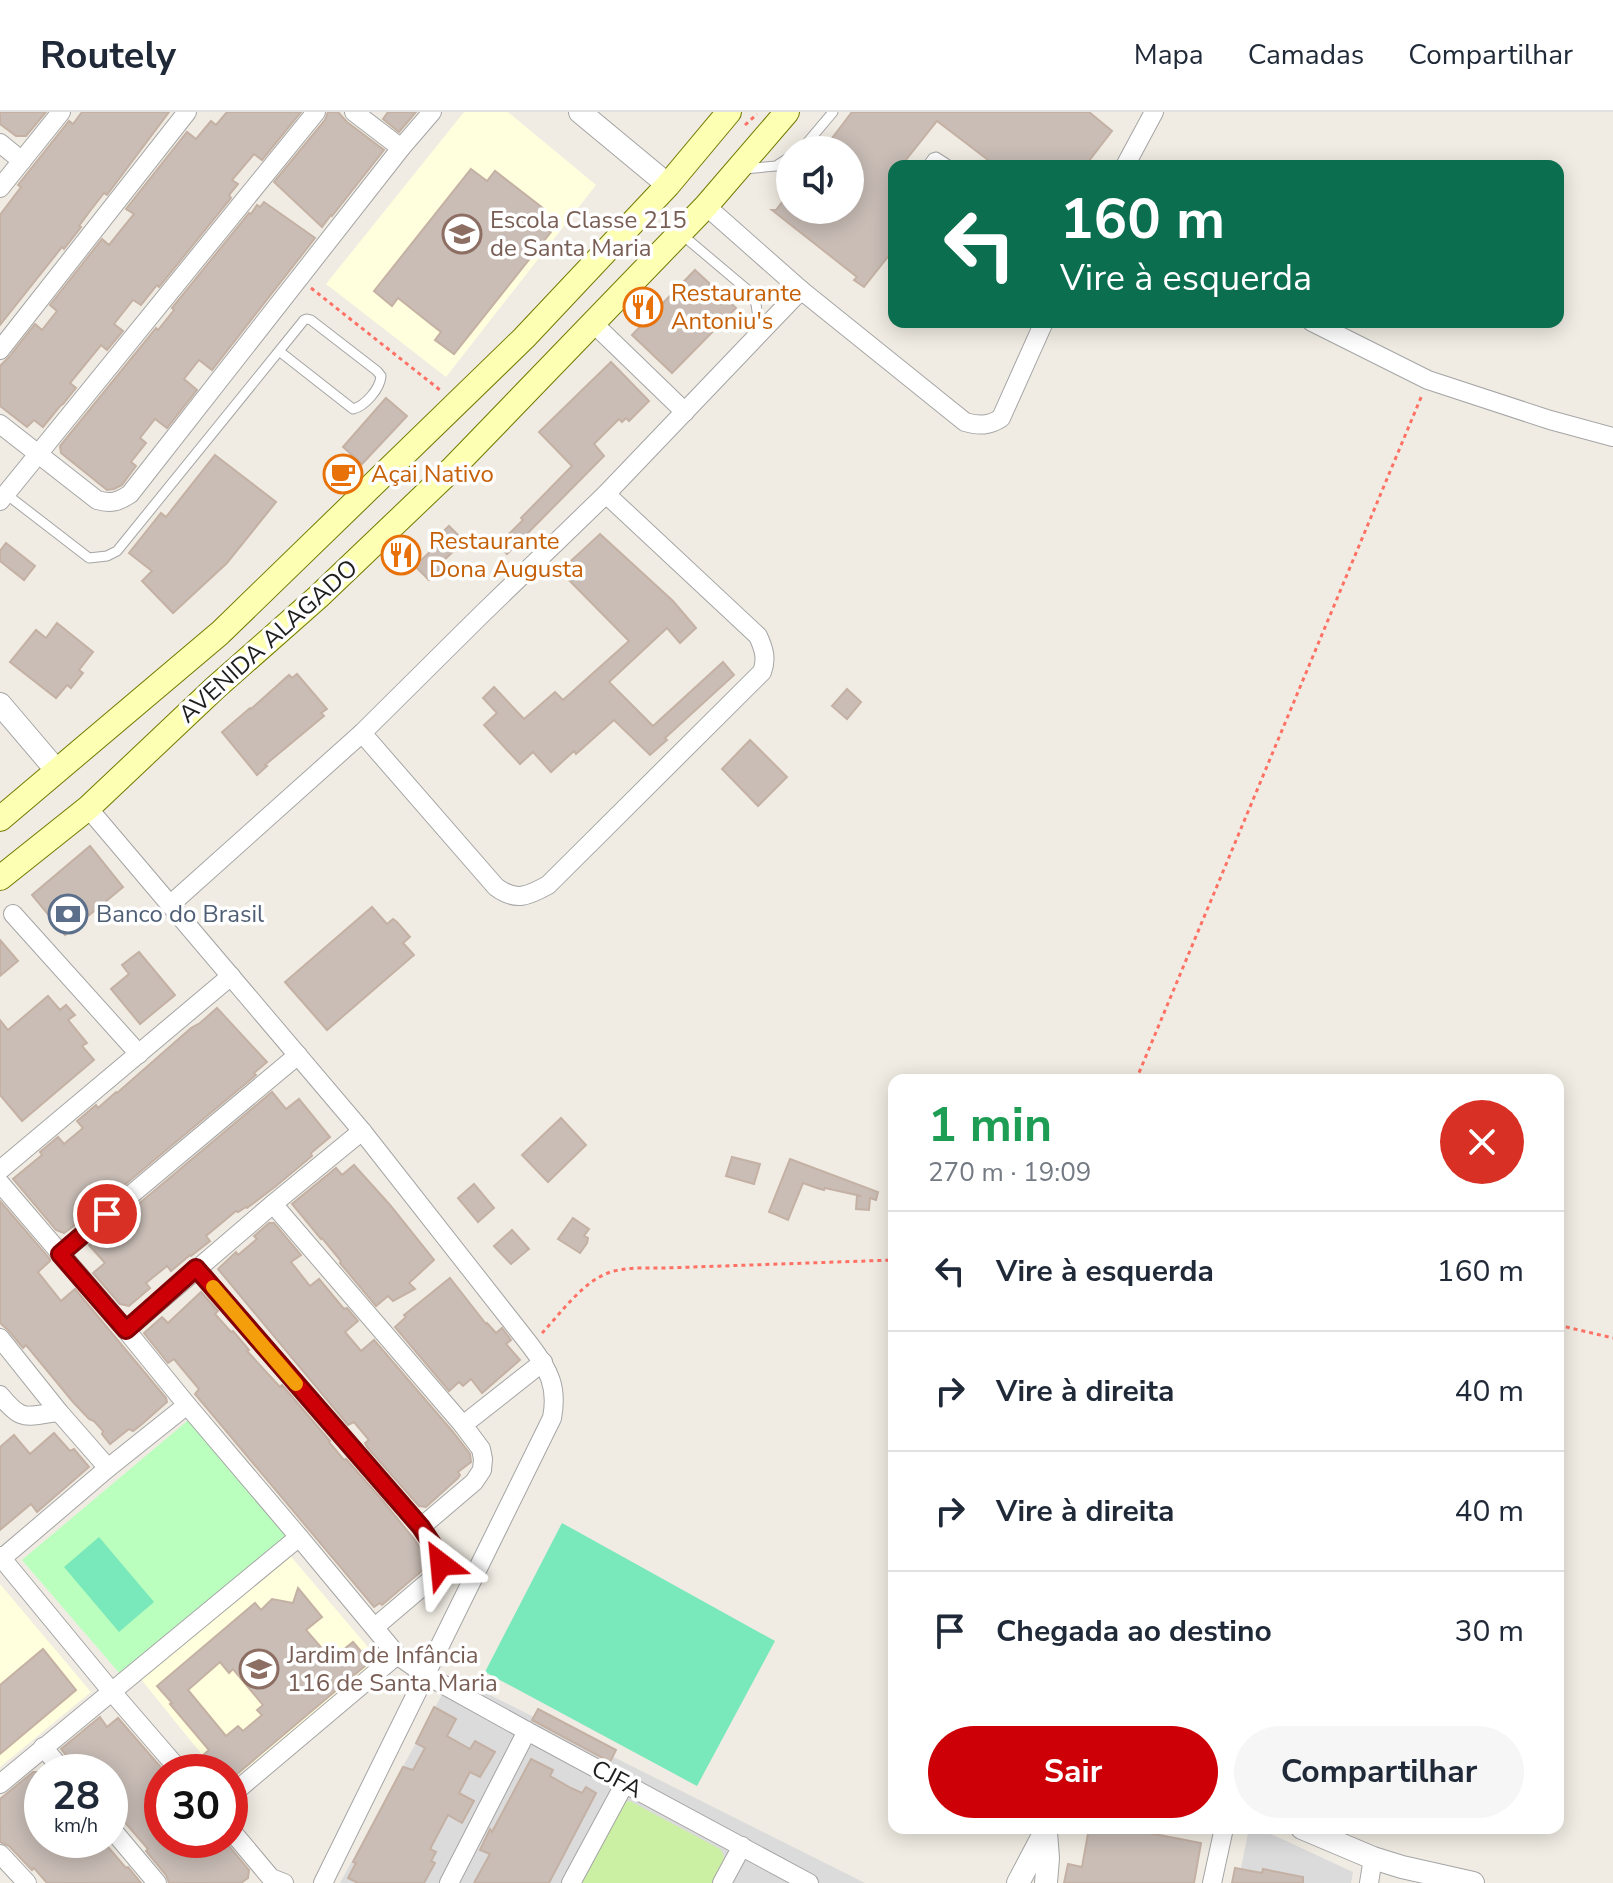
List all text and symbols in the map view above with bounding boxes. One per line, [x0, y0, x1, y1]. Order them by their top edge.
text: Routely [40, 30, 176, 81]
text: Mapa [1134, 36, 1204, 74]
text: Camadas [1248, 36, 1364, 74]
text: Compartilhar [1408, 36, 1573, 74]
map controls [776, 136, 864, 224]
button: sound [776, 136, 864, 224]
text: 160 m [1060, 181, 1225, 258]
icon: left [928, 192, 1032, 296]
place label: Escola Classe 215 de Santa Maria [490, 204, 687, 264]
school or university icon: Escola Classe 215 de Santa Maria [441, 213, 483, 255]
text: Vire à esquerda [1060, 254, 1312, 303]
place label: Restaurante Antoniu's [671, 277, 801, 337]
restaurant icon: Restaurante Antoniu's [622, 286, 664, 328]
cafe icon: Açai Nativo [322, 453, 364, 495]
place label: Açai Nativo [371, 458, 494, 490]
place label: Restaurante Dona Augusta [429, 525, 584, 585]
restaurant icon: Restaurante Dona Augusta [380, 534, 422, 576]
street label: AVENIDA ALAGADO [172, 552, 364, 730]
bank icon: Banco do Brasil [47, 893, 89, 935]
place label: Banco do Brasil [96, 898, 264, 930]
text: 1 min [928, 1092, 1052, 1158]
button: close [1440, 1100, 1524, 1184]
text: 270 m · 19:09 [928, 1155, 1091, 1190]
pin [73, 1180, 141, 1248]
icon: arrive [85, 1192, 129, 1236]
icon: left [928, 1249, 972, 1293]
text: Vire à esquerda [996, 1251, 1214, 1292]
text: 160 m [1437, 1251, 1524, 1292]
icon: right [928, 1369, 972, 1413]
text: Vire à direita [996, 1371, 1174, 1412]
text: 40 m [1455, 1371, 1524, 1412]
icon: right [928, 1489, 972, 1533]
text: Vire à direita [996, 1491, 1174, 1532]
text: 40 m [1455, 1491, 1524, 1532]
position arrow [399, 1522, 483, 1606]
icon: arrive [928, 1609, 972, 1653]
text: Chegada ao destino [996, 1611, 1272, 1652]
text: 30 m [1455, 1611, 1524, 1652]
place label: Jardim de Infância 116 de Santa Maria [286, 1639, 498, 1699]
school or university icon: Jardim de Infância 116 de Santa Maria [238, 1648, 280, 1690]
button: Sair [928, 1726, 1218, 1818]
button: Compartilhar [1234, 1726, 1524, 1818]
street label: CJFA [586, 1752, 648, 1806]
speed limit sign: 30 [144, 1754, 248, 1858]
text: 28 [52, 1769, 100, 1823]
text: km/h [54, 1812, 98, 1839]

